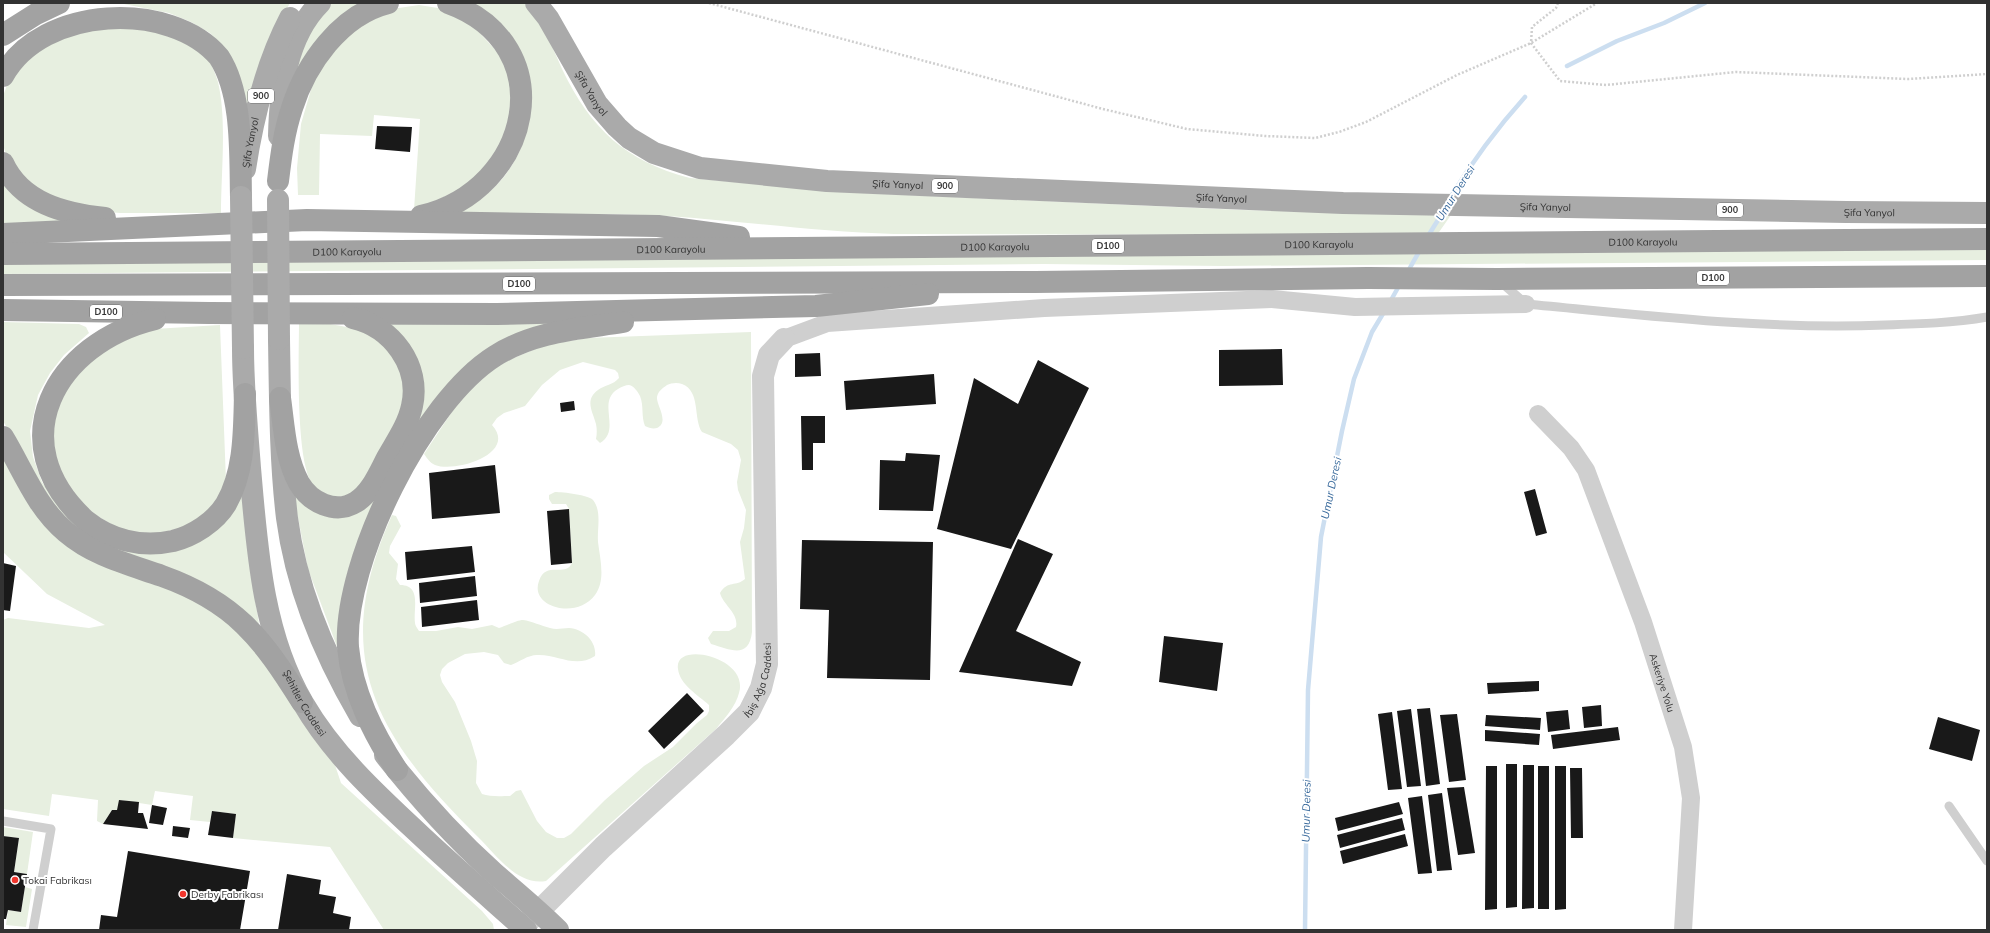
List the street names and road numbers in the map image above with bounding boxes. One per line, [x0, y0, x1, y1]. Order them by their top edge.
street label: Şifa Yanyol [572, 68, 610, 119]
road number: 900 [248, 89, 274, 103]
street label: Şifa Yanyol [239, 116, 262, 169]
street label: Şifa Yanyol [872, 177, 924, 192]
road number: 900 [932, 179, 958, 193]
street label: Şifa Yanyol [1196, 191, 1247, 206]
street label: Şifa Yanyol [1520, 200, 1571, 214]
road number: 900 [1717, 203, 1743, 217]
street label: Şifa Yanyol [1844, 206, 1895, 219]
street label: D100 Karayolu [1608, 235, 1678, 249]
street label: D100 Karayolu [1284, 238, 1354, 251]
road number: D100 [1092, 239, 1124, 253]
street label: D100 Karayolu [960, 240, 1030, 254]
street label: D100 Karayolu [636, 243, 706, 256]
street label: D100 Karayolu [312, 245, 382, 259]
road number: D100 [1697, 271, 1729, 285]
road number: D100 [503, 277, 535, 291]
road number: D100 [90, 305, 122, 319]
street label: İbiş Ağa Caddesi [741, 643, 774, 721]
street label: Askeriye Yolu [1646, 652, 1677, 714]
street label: Şehitler Caddesi [280, 668, 329, 739]

